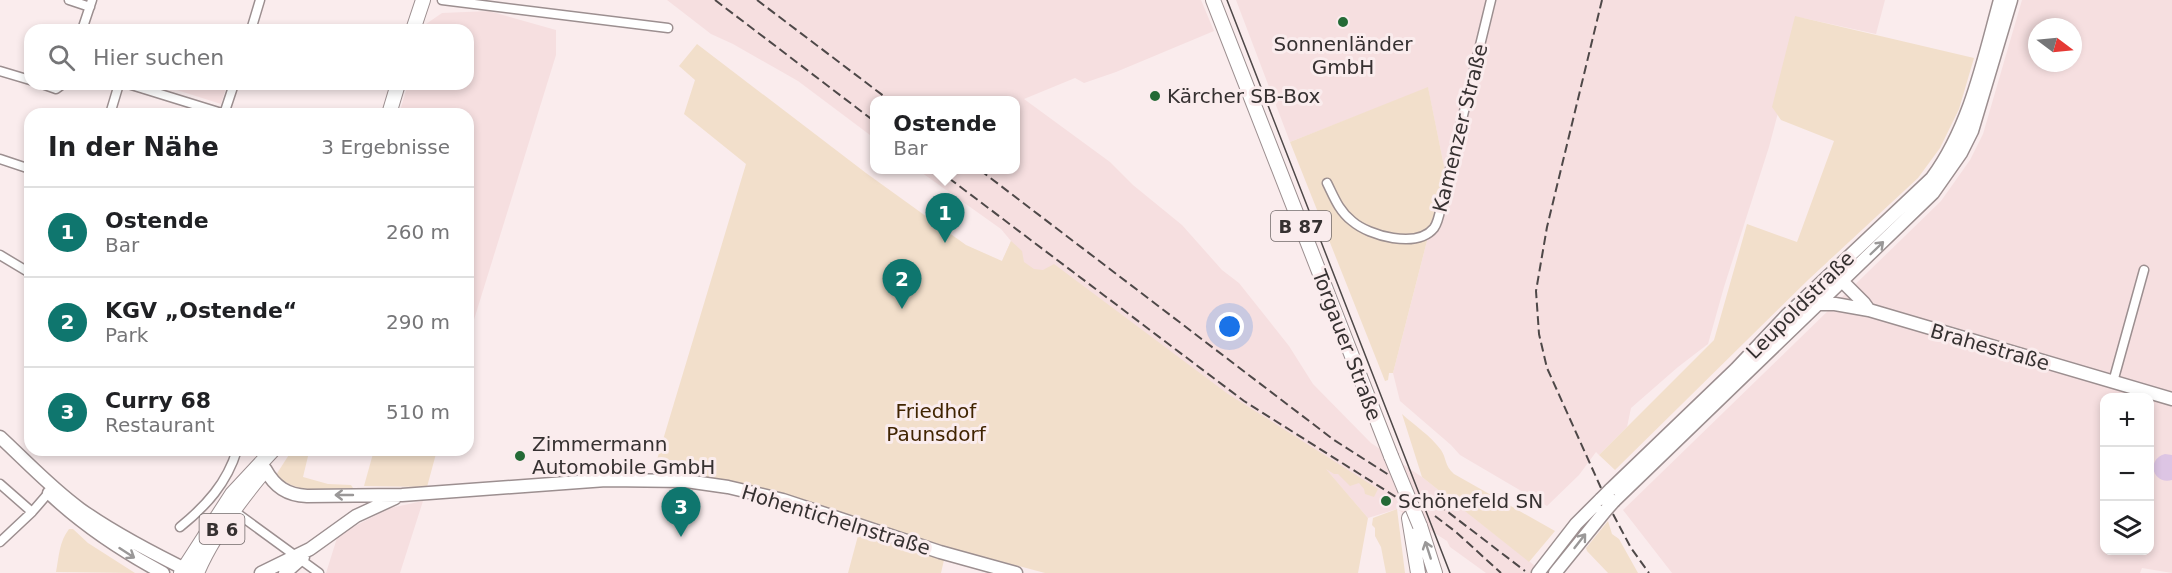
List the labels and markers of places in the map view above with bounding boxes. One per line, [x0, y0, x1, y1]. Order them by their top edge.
marker: Sonnenländer GmbH [1336, 15, 1350, 29]
place label: Sonnenländer GmbH [1274, 32, 1413, 79]
place label: Kärcher SB-Box [1167, 84, 1321, 108]
marker: Kärcher SB-Box [1148, 89, 1162, 103]
pin: 1 [926, 194, 964, 243]
pin: 2 [882, 260, 922, 309]
place label: Zimmermann Automobile GmbH [532, 432, 715, 479]
marker: Zimmermann Automobile GmbH [513, 449, 527, 463]
pin: 3 [662, 488, 700, 537]
place label: Schönefeld SN [1398, 489, 1543, 513]
marker: Schönefeld SN [1379, 494, 1393, 508]

